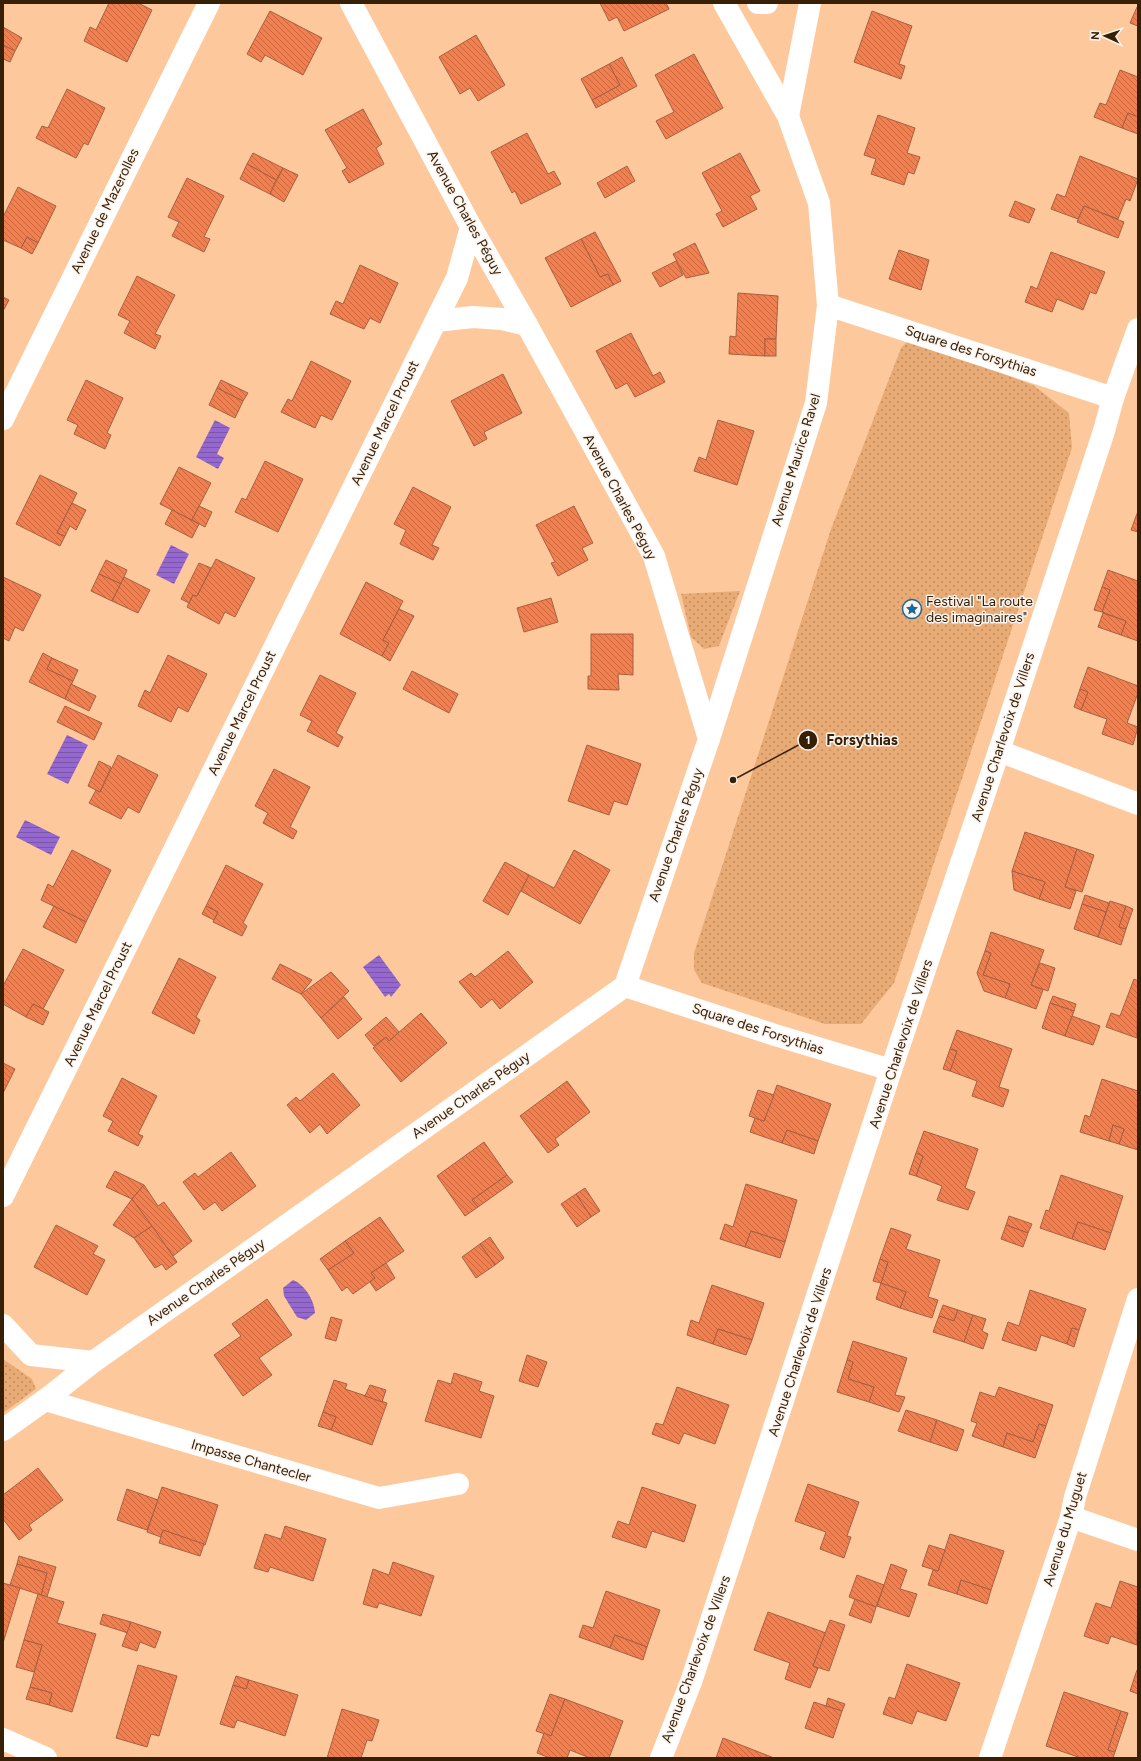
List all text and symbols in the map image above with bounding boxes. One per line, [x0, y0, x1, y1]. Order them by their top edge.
north arrow [1085, 16, 1125, 56]
text: N [1089, 31, 1102, 40]
street label: Avenue de Mazerolles [67, 146, 143, 276]
street label: Avenue Charles Péguy [424, 148, 507, 279]
street label: Square des Forsythias [903, 322, 1039, 380]
street label: Avenue Marcel Proust [347, 358, 423, 488]
street label: Avenue Maurice Ravel [768, 392, 824, 528]
street label: Avenue Charles Péguy [580, 431, 661, 563]
place label: Festival "La route des imaginaires" [926, 593, 1033, 626]
place icon: Festival "La route des imaginaires" [901, 598, 923, 620]
street label: Avenue Marcel Proust [204, 648, 280, 778]
street label: Avenue Charlevoix de Villers [968, 650, 1038, 824]
callout: Forsythias [798, 726, 906, 753]
text: Forsythias [826, 731, 898, 749]
text: 1 [805, 733, 811, 747]
street label: Avenue Charles Péguy [645, 765, 707, 904]
street label: Avenue Marcel Proust [60, 939, 136, 1069]
street label: Avenue Charlevoix de Villers [866, 957, 936, 1131]
street label: Square des Forsythias [690, 1000, 826, 1058]
street label: Avenue Charles Péguy [409, 1047, 534, 1142]
street label: Avenue Charles Péguy [144, 1234, 269, 1329]
street label: Avenue Charlevoix de Villers [765, 1265, 835, 1439]
street label: Impasse Chantecler [189, 1436, 313, 1486]
street label: Avenue du Muguet [1039, 1470, 1091, 1588]
street label: Avenue Charlevoix de Villers [658, 1573, 734, 1745]

